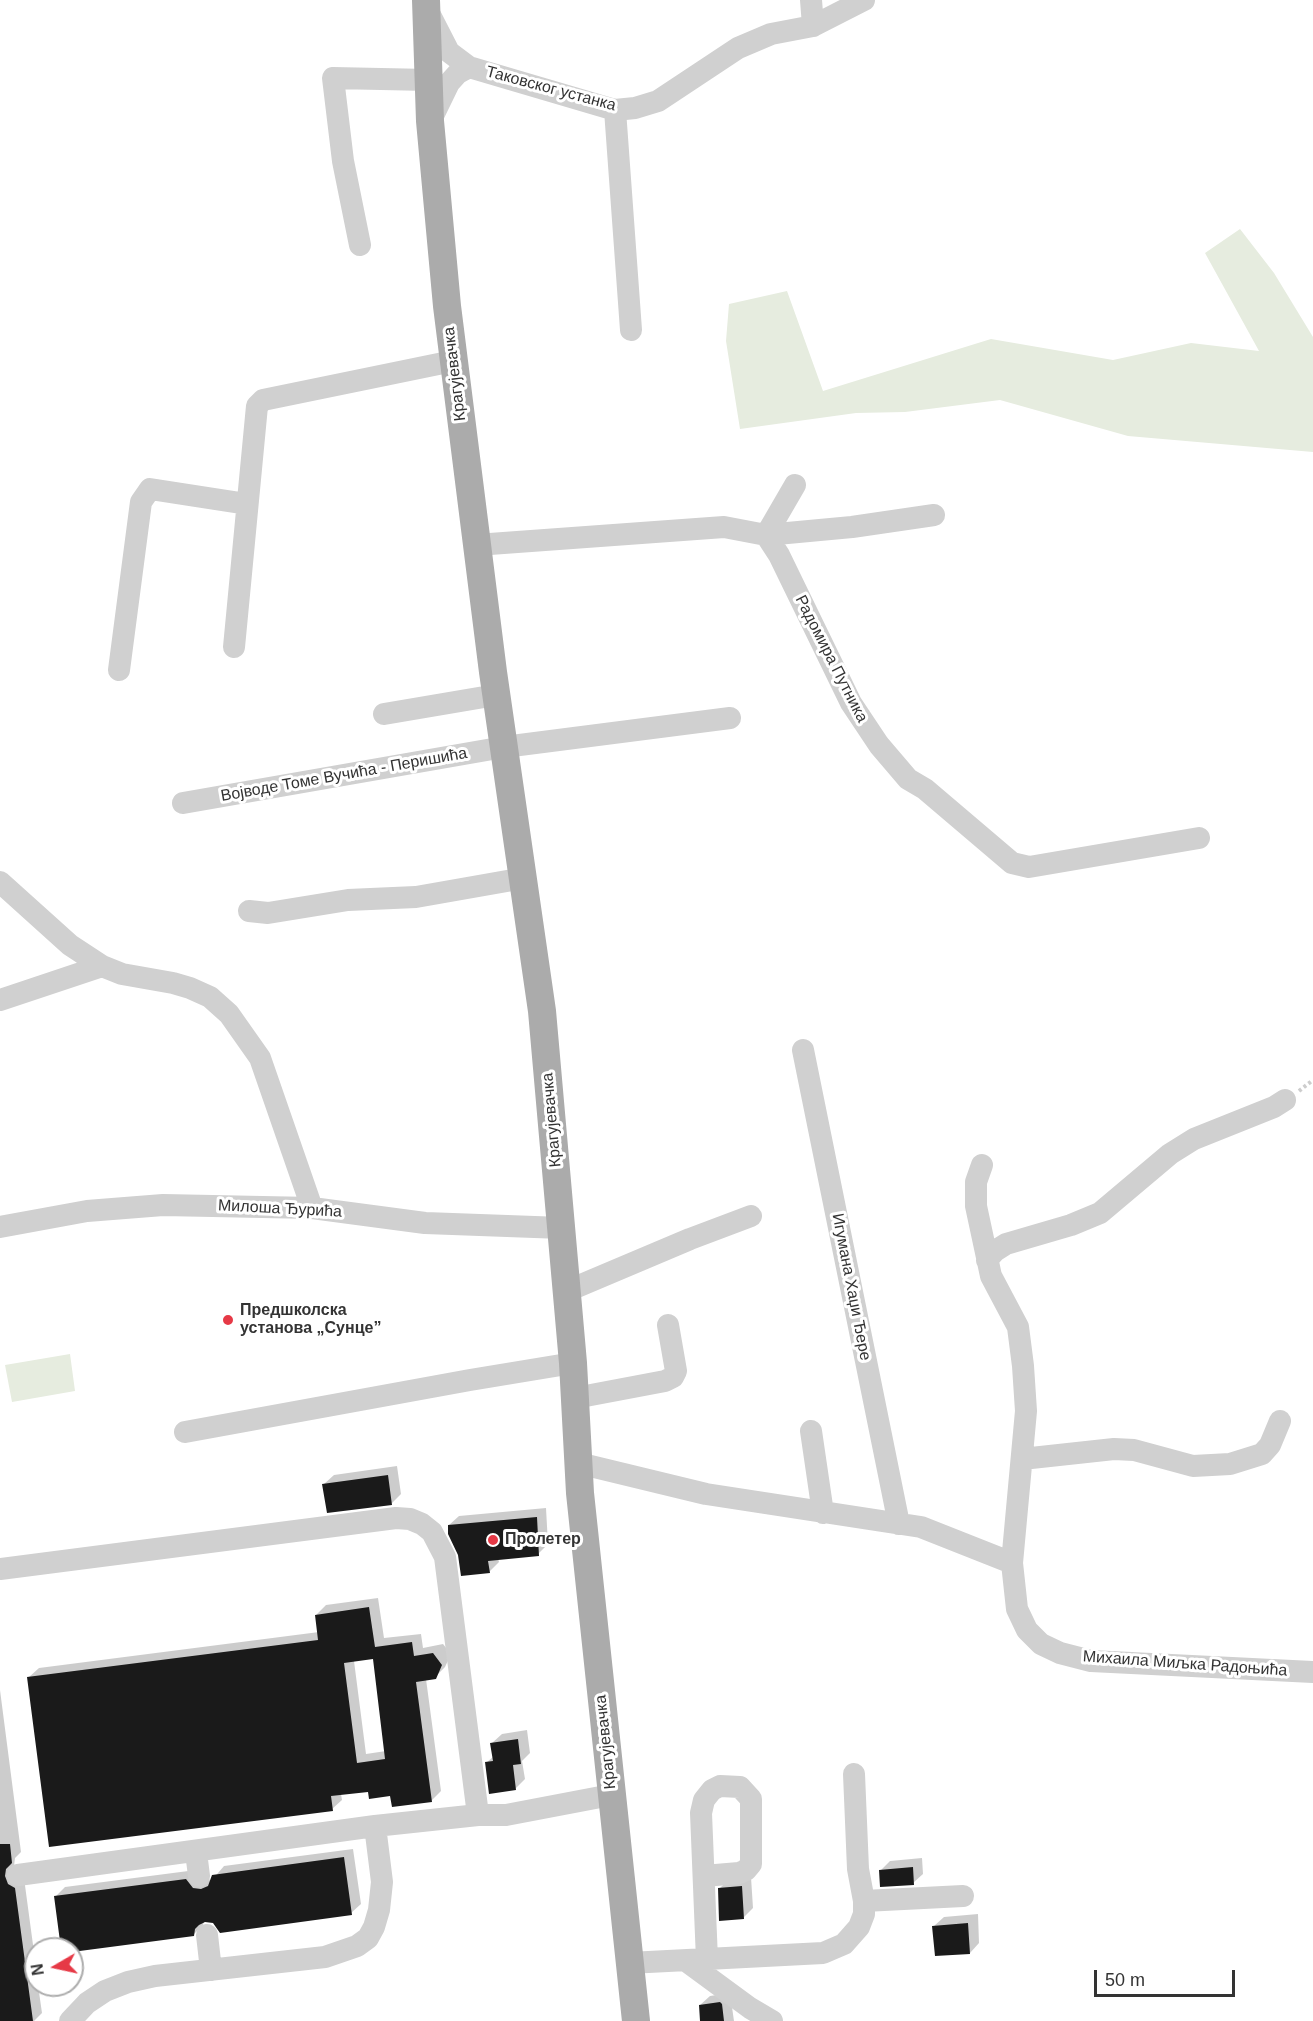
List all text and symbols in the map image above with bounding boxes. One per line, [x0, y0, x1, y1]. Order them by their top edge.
street label: Таковског устанка [484, 62, 618, 116]
street label: Крагујевачка [440, 326, 470, 422]
street label: Радомира Путника [791, 592, 871, 726]
street label: Војводе Томе Вучића - Перишића [219, 744, 469, 806]
street label: Крагујевачка [538, 1072, 566, 1168]
street label: Милоша Ђурића [218, 1196, 342, 1222]
street label: Игумана Хаџи Ђере [827, 1212, 875, 1362]
place label: Предшколска установа „Сунце” [240, 1301, 381, 1339]
marker: Предшколска установа „Сунце” [221, 1313, 235, 1327]
place label: Пролетер [505, 1530, 581, 1550]
marker: Пролетер [486, 1533, 500, 1547]
street label: Михаила Миљка Радоњића [1082, 1647, 1288, 1681]
street label: Крагујевачка [591, 1694, 621, 1790]
north arrow [24, 1937, 84, 1997]
scale bar [1097, 1958, 1238, 1996]
text: N [28, 1963, 47, 1977]
text: 50 m [1105, 1970, 1145, 1990]

